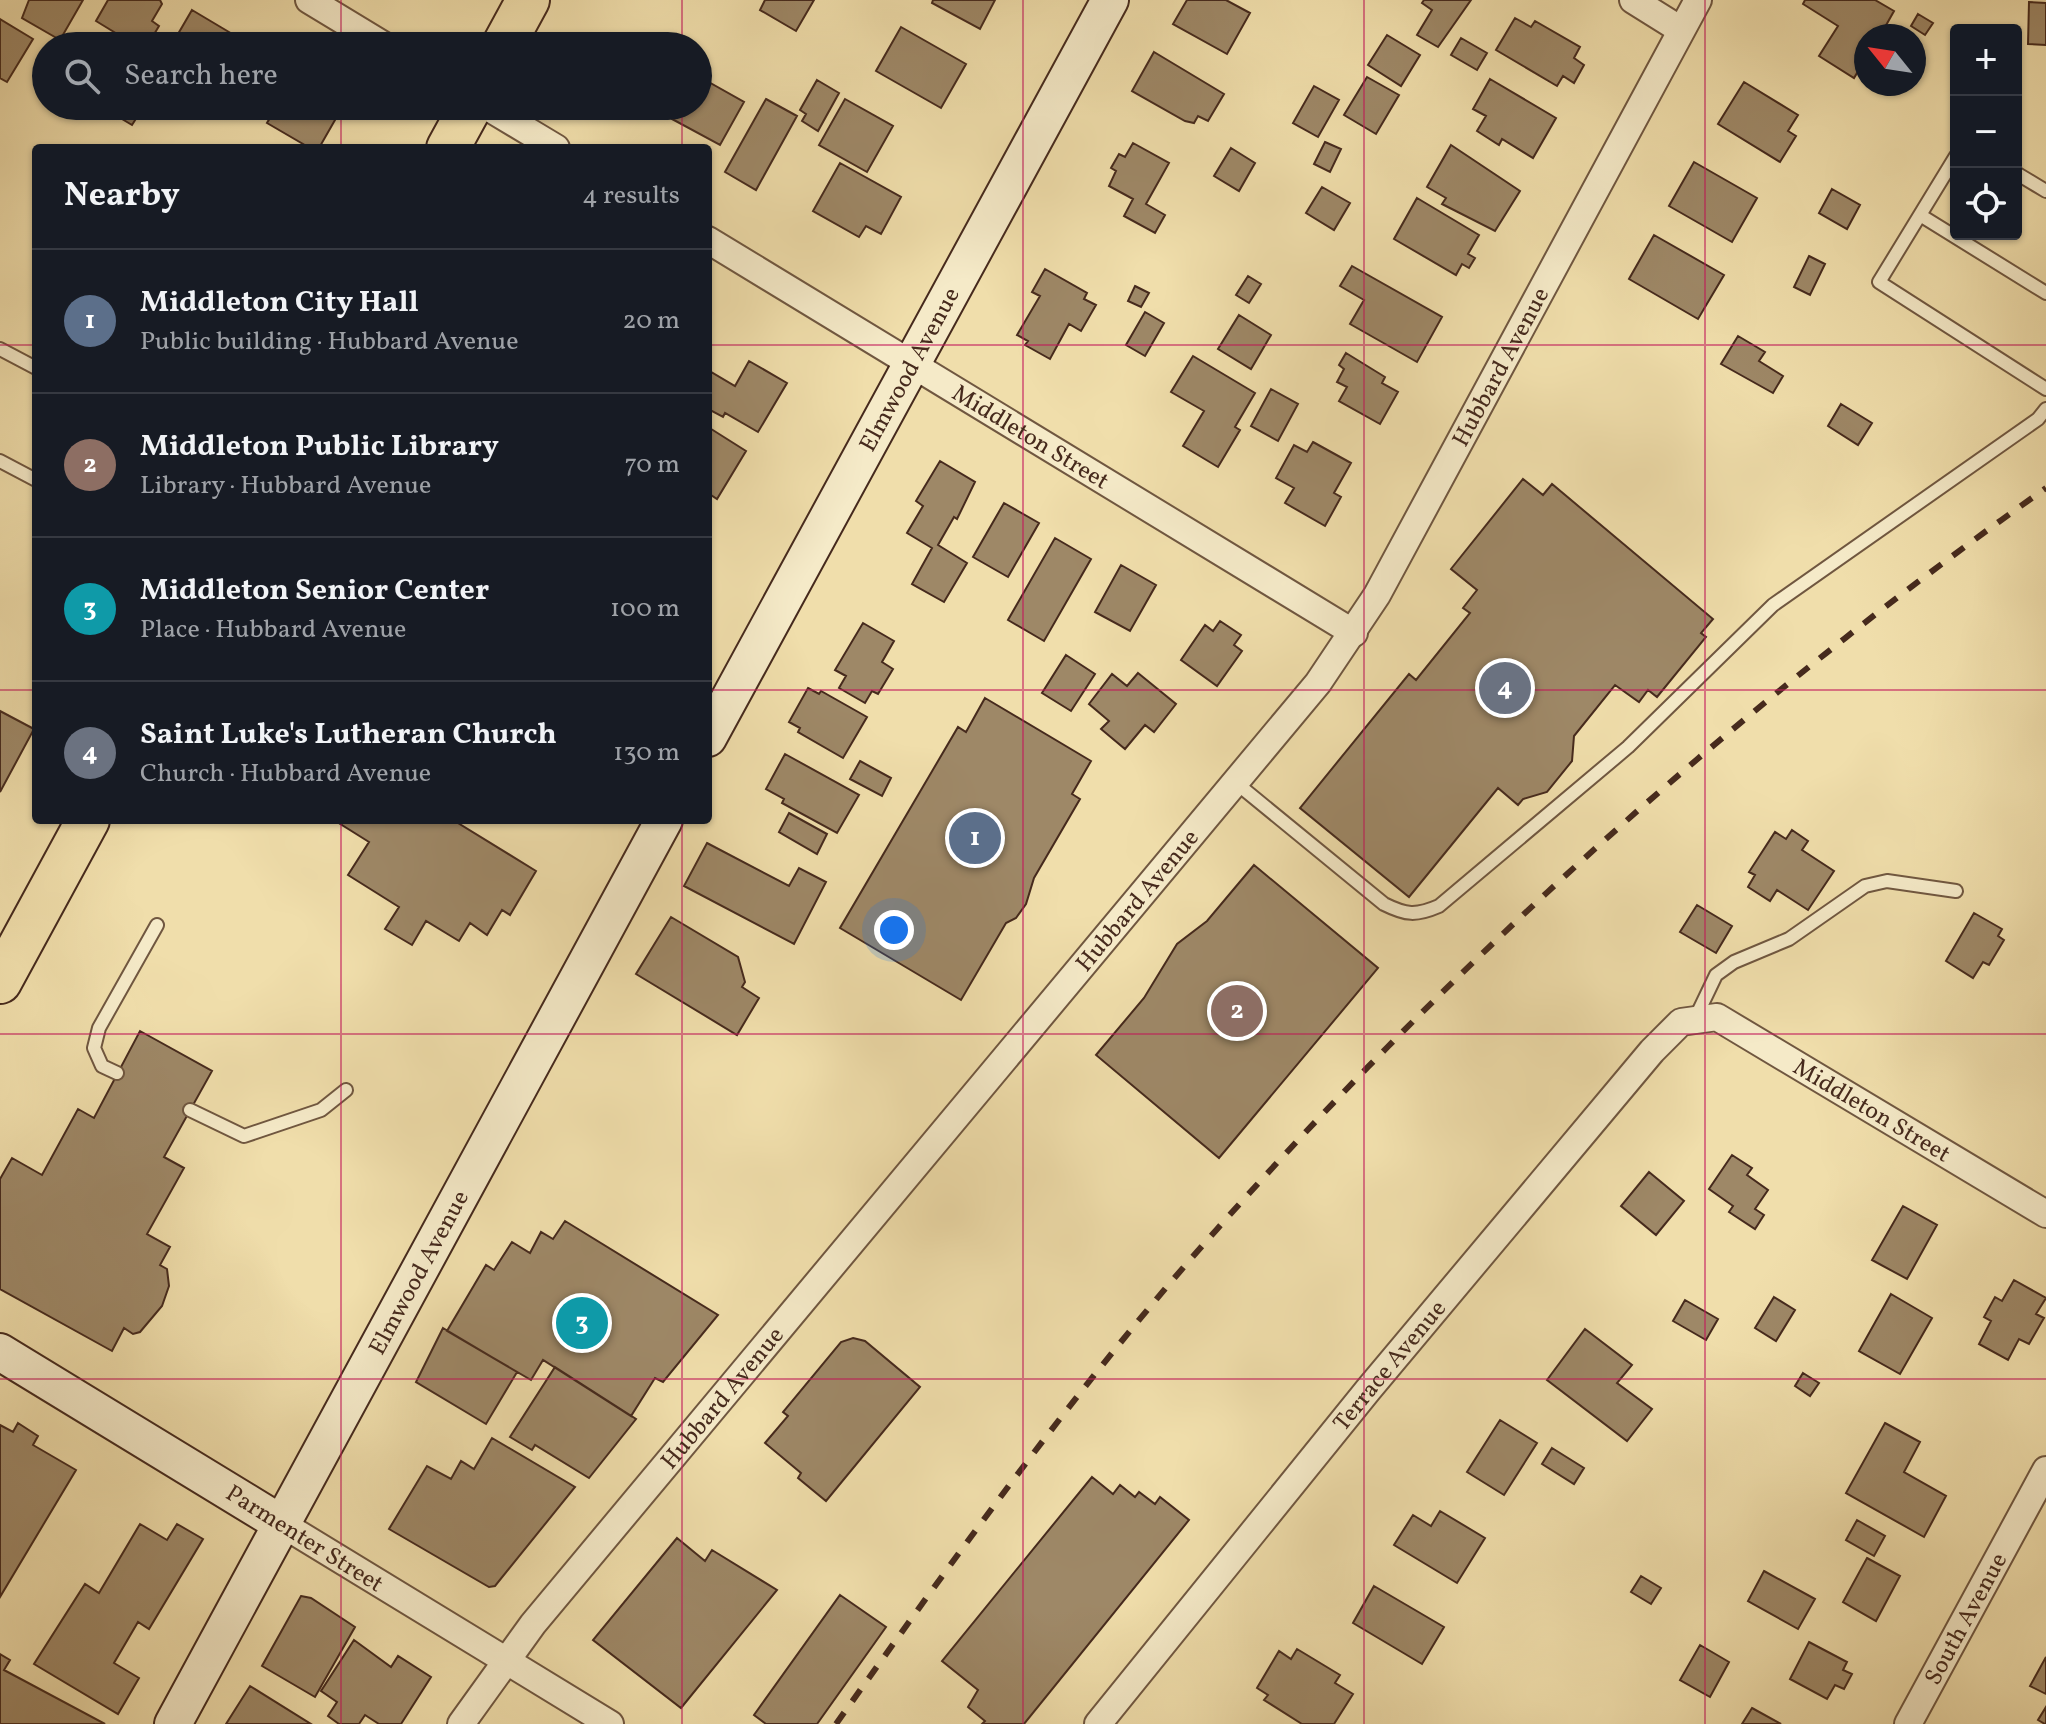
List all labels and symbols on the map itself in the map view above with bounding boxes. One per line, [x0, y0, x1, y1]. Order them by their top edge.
north arrow [1854, 24, 1926, 96]
street label: Elmwood Avenue [852, 282, 969, 458]
street label: Hubbard Avenue [1445, 282, 1559, 453]
street label: Middleton Street [945, 377, 1115, 499]
pin: 4 [1479, 658, 1531, 718]
pin: 1 [949, 808, 1001, 868]
street label: Hubbard Avenue [1069, 823, 1208, 980]
your location [874, 910, 914, 950]
pin: 2 [1211, 981, 1263, 1041]
street label: Middleton Street [1786, 1051, 1956, 1172]
street label: Elmwood Avenue [362, 1185, 479, 1362]
pin: 3 [556, 1293, 608, 1353]
street label: Terrace Avenue [1326, 1294, 1455, 1439]
street label: Hubbard Avenue [654, 1320, 793, 1478]
street label: Parmenter Street [219, 1478, 389, 1602]
street label: South Avenue [1917, 1547, 2017, 1692]

